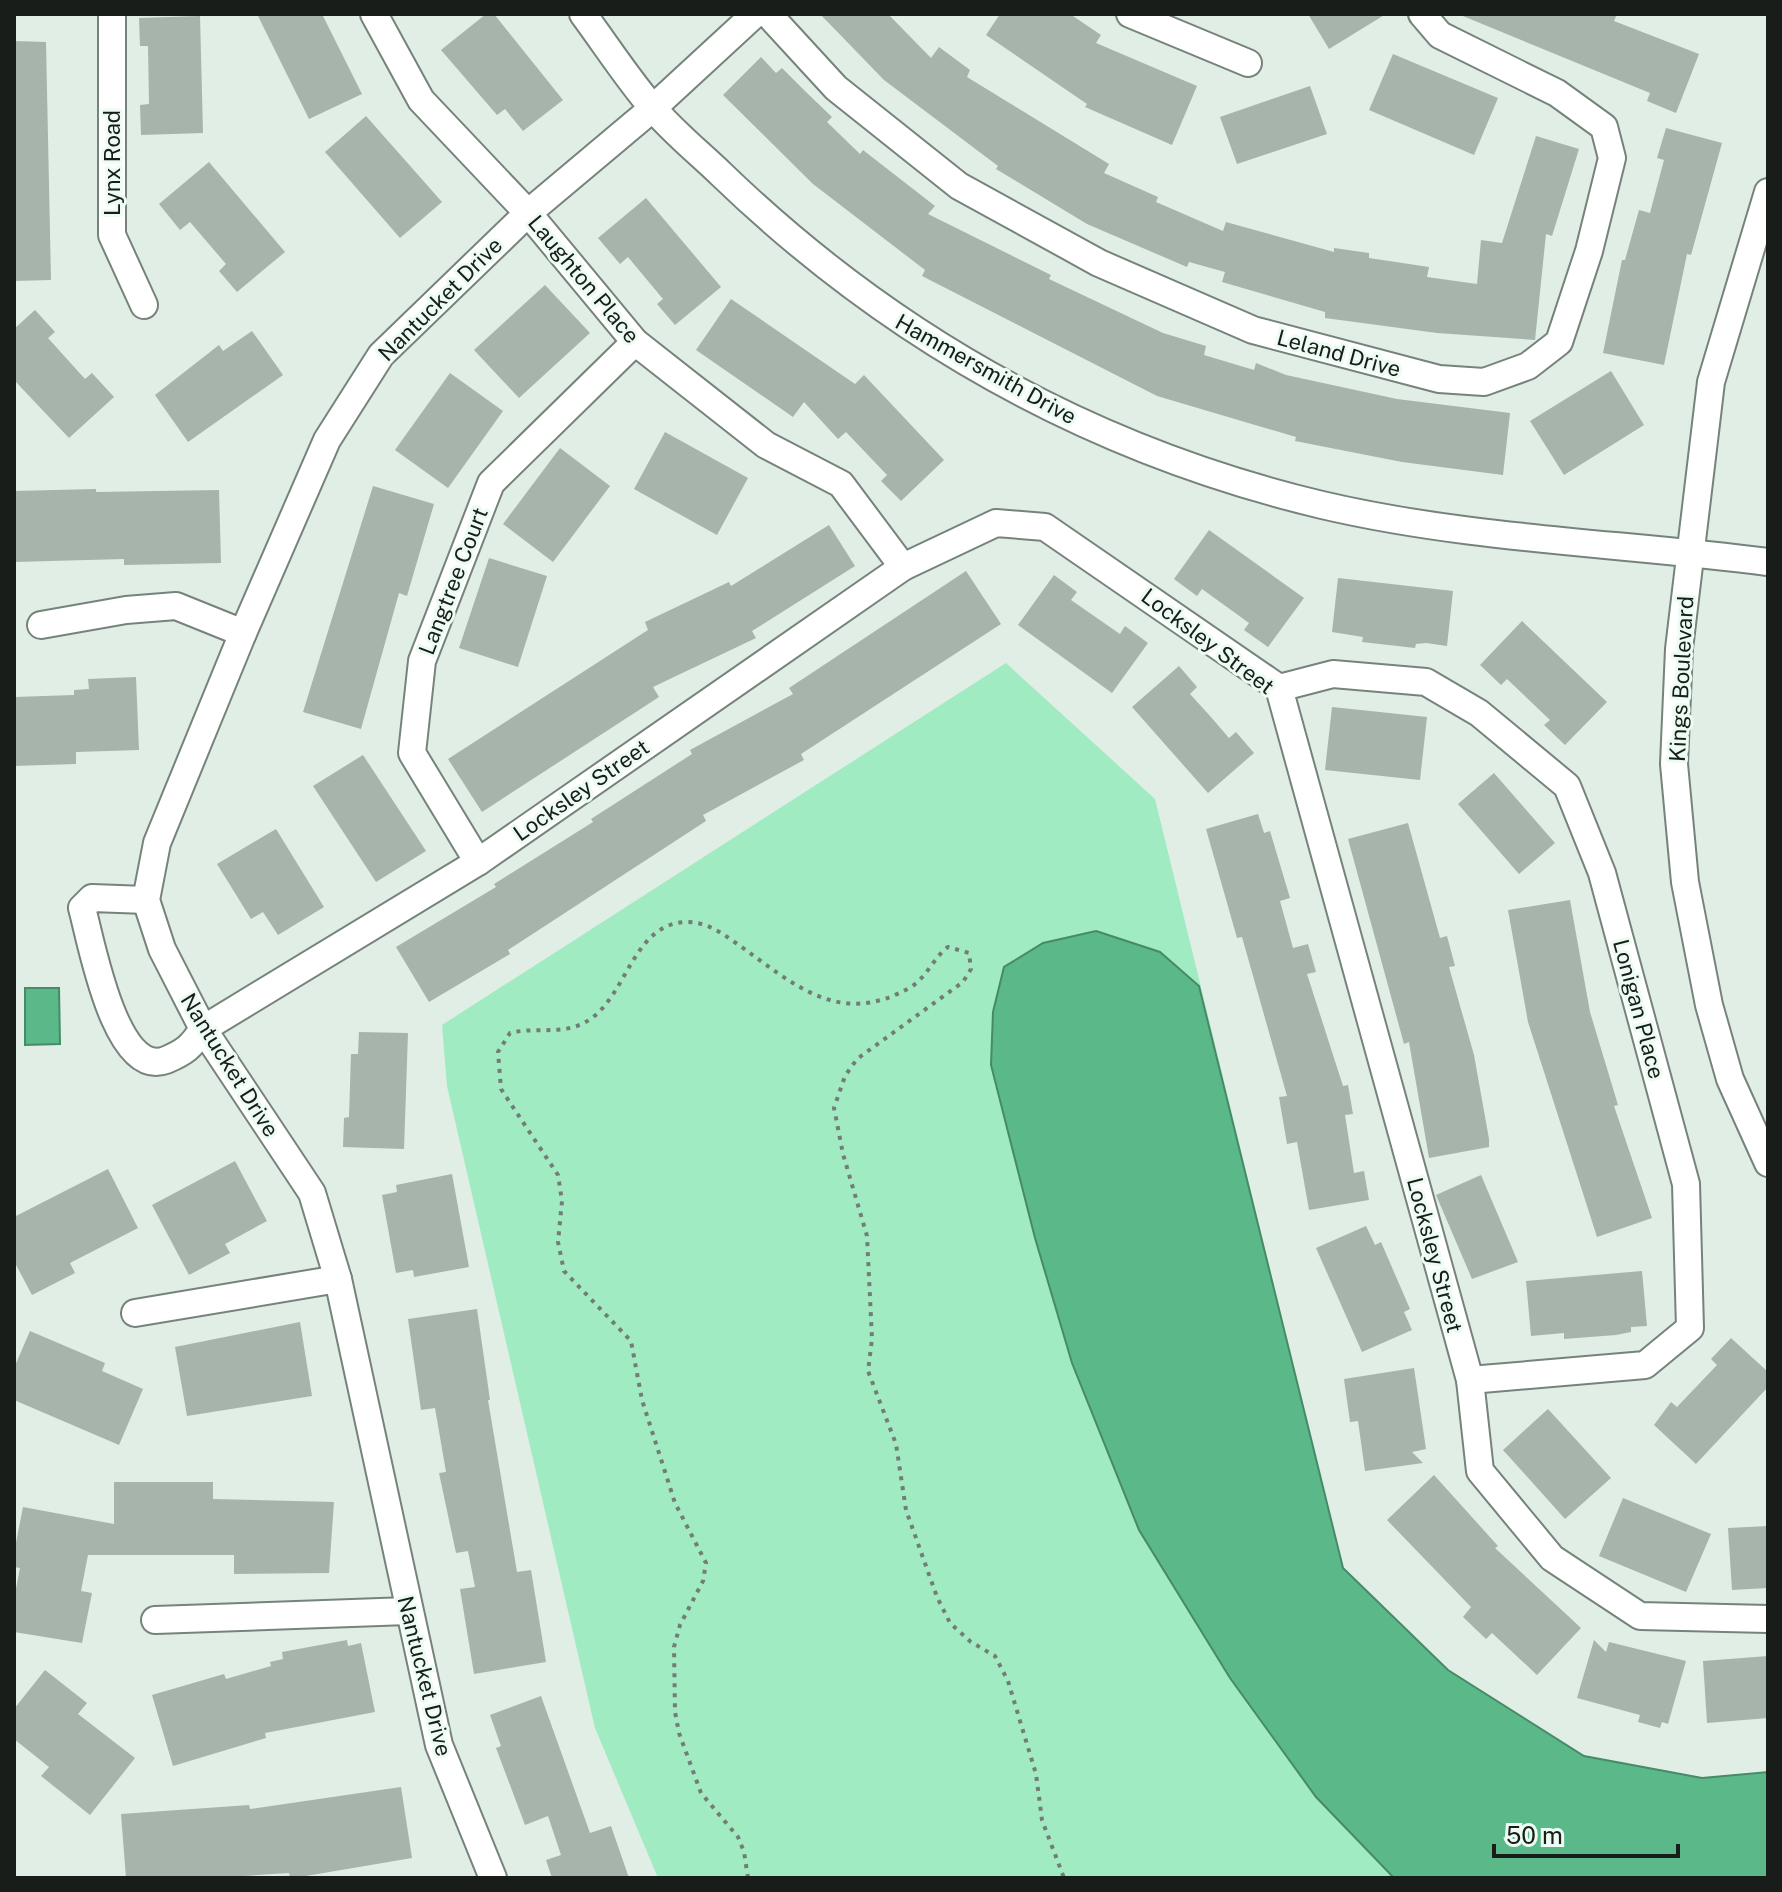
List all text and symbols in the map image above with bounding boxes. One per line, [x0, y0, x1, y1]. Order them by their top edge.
street label: Lynx Road [99, 110, 125, 216]
street label: Laughton Place [523, 210, 645, 348]
street label: Nantucket Drive [373, 232, 507, 366]
street label: Hammersmith Drive [891, 308, 1081, 430]
street label: Leland Drive [1274, 324, 1404, 382]
street label: Langtree Court [413, 504, 493, 658]
street label: Locksley Street [1136, 583, 1280, 699]
street label: Kings Boulevard [1664, 595, 1698, 763]
street label: Locksley Street [508, 734, 654, 846]
street label: Lonigan Place [1608, 936, 1670, 1082]
street label: Nantucket Drive [175, 988, 285, 1142]
street label: Locksley Street [1402, 1175, 1468, 1335]
street label: Nantucket Drive [393, 1593, 457, 1759]
scale bar [1494, 1808, 1678, 1858]
text: 50 m [1506, 1821, 1563, 1849]

